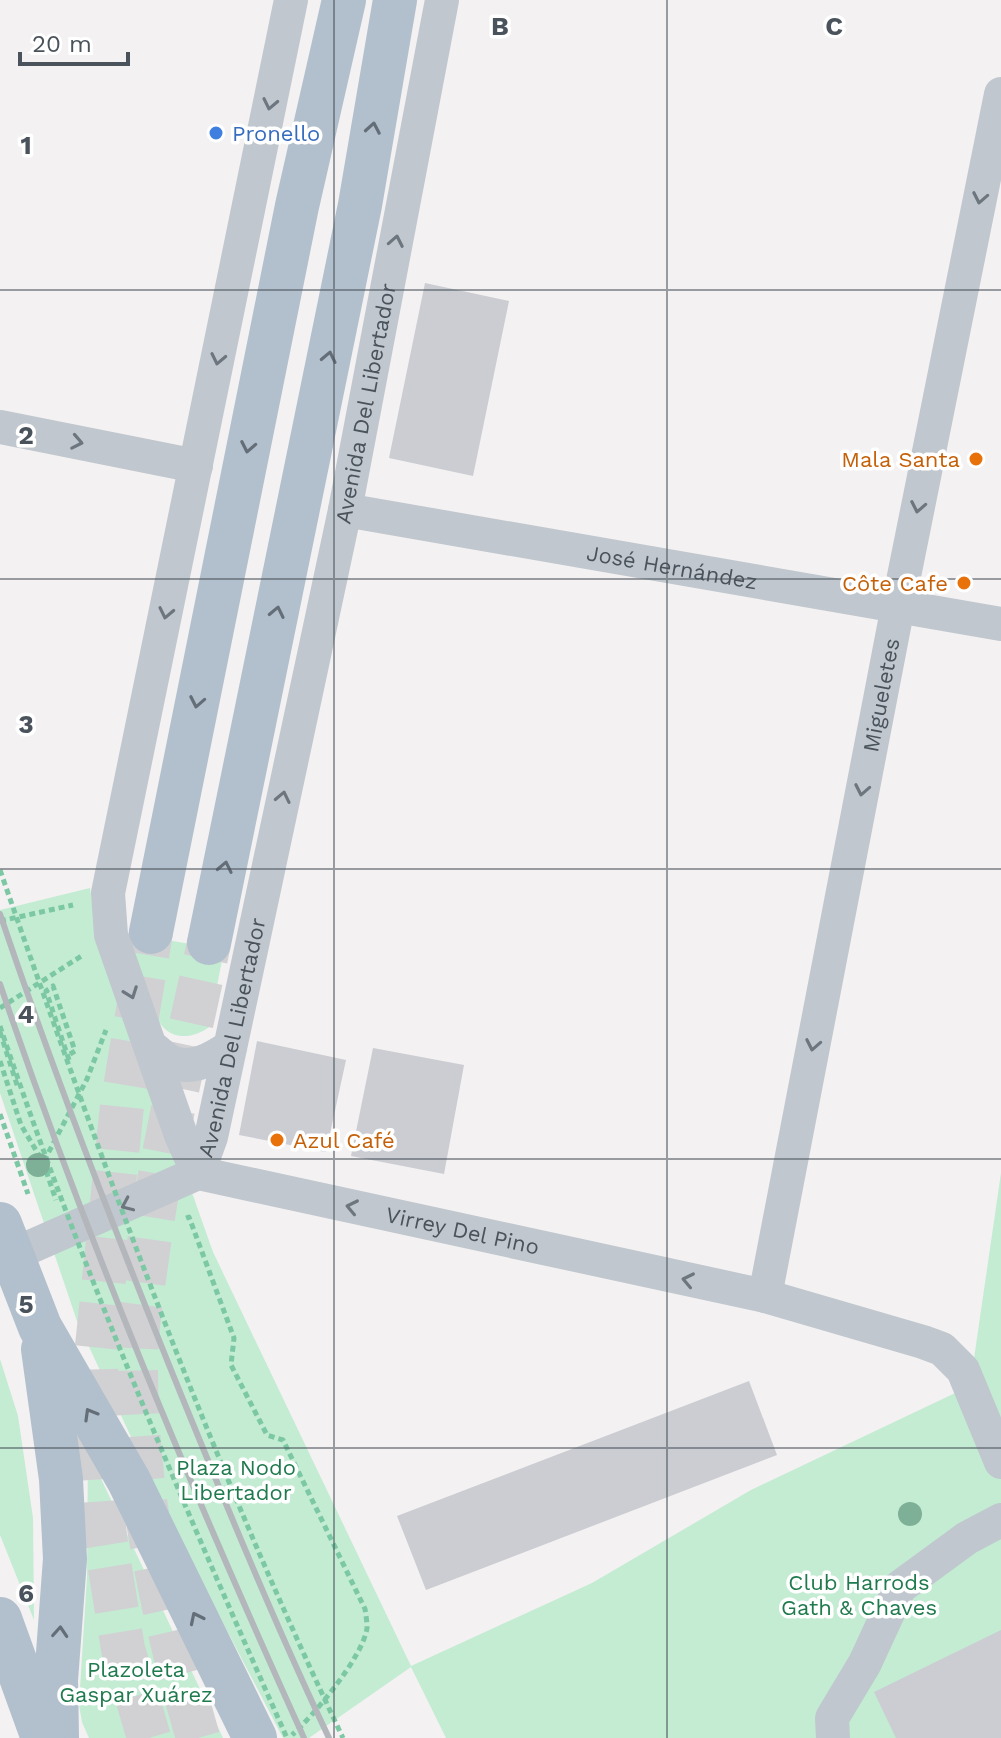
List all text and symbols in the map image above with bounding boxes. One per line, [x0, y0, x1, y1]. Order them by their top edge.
text: B [491, 11, 509, 41]
text: C [825, 11, 843, 41]
scale bar [20, 16, 128, 66]
text: 20 m [32, 30, 92, 58]
one-way arrow [262, 97, 279, 110]
place label: Pronello [232, 121, 320, 146]
one-way arrow [364, 121, 381, 135]
marker: Pronello [207, 124, 225, 142]
text: 1 [20, 130, 32, 160]
one-way arrow [972, 190, 989, 204]
one-way arrow [387, 234, 404, 247]
street label: Avenida Del Libertador [330, 281, 400, 526]
one-way arrow [320, 351, 337, 365]
one-way arrow [211, 352, 228, 365]
text: 2 [18, 420, 34, 450]
one-way arrow [69, 433, 83, 450]
one-way arrow [241, 440, 258, 454]
place label: Mala Santa [841, 447, 960, 472]
marker: Mala Santa [967, 450, 985, 468]
one-way arrow [910, 500, 927, 514]
street label: José Hernández [585, 540, 759, 594]
place label: Côte Cafe [842, 571, 948, 596]
marker: Côte Cafe [955, 574, 973, 592]
one-way arrow [158, 606, 175, 620]
one-way arrow [268, 606, 285, 619]
street label: Migueletes [858, 636, 904, 754]
one-way arrow [189, 695, 206, 708]
text: 3 [18, 709, 34, 739]
one-way arrow [855, 783, 872, 797]
one-way arrow [274, 791, 291, 804]
one-way arrow [216, 861, 233, 874]
street label: Avenida Del Libertador [192, 915, 270, 1160]
one-way arrow [122, 985, 138, 999]
text: 4 [18, 999, 35, 1029]
one-way arrow [805, 1038, 822, 1052]
place label: Azul Café [293, 1128, 395, 1153]
marker: Azul Café [268, 1131, 286, 1149]
one-way arrow [120, 1195, 135, 1211]
one-way arrow [346, 1199, 359, 1216]
street label: Virrey Del Pino [383, 1202, 542, 1259]
one-way arrow [682, 1272, 696, 1289]
text: 5 [18, 1289, 34, 1319]
one-way arrow [84, 1408, 100, 1422]
park label: Plaza Nodo Libertador [176, 1455, 296, 1505]
park label: Club Harrods Gath & Chaves [781, 1570, 937, 1620]
text: 6 [18, 1578, 34, 1608]
one-way arrow [190, 1611, 206, 1626]
one-way arrow [51, 1625, 68, 1638]
park label: Plazoleta Gaspar Xuárez [59, 1657, 213, 1707]

